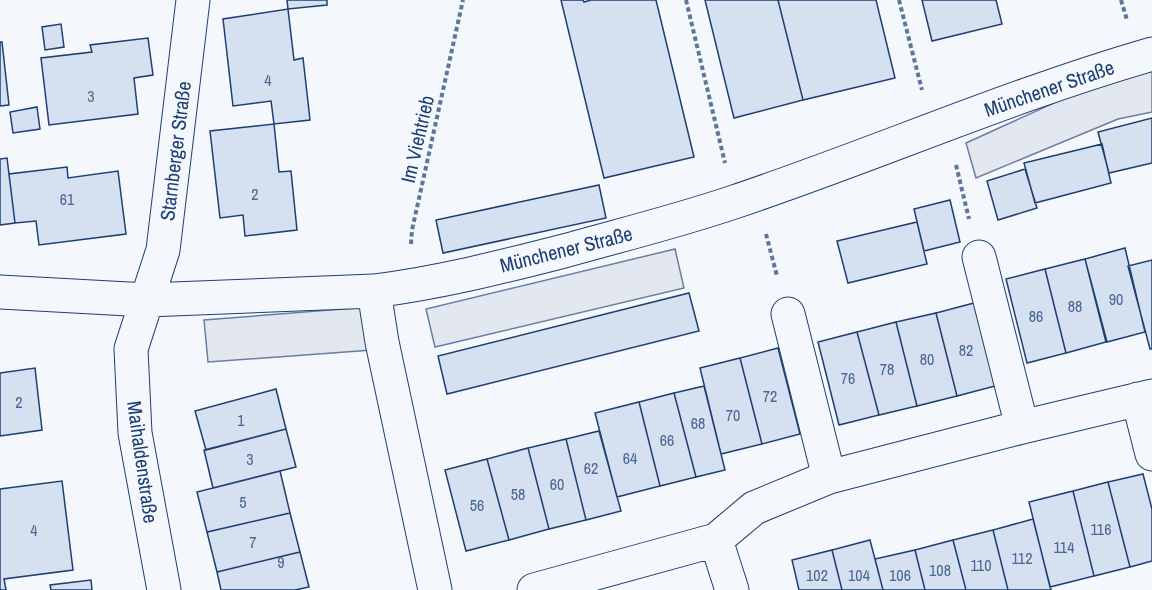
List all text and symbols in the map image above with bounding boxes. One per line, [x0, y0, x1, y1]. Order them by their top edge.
street label: Münchener Straße [980, 53, 1118, 123]
house number: 4 [264, 69, 272, 91]
street label: Starnberger Straße [153, 80, 197, 222]
house number: 3 [87, 85, 95, 107]
street label: Im Viehtrieb [394, 93, 440, 185]
house number: 2 [251, 183, 259, 205]
house number: 61 [60, 188, 75, 210]
street label: Münchener Straße [497, 219, 635, 279]
house number: 90 [1109, 288, 1123, 310]
house number: 88 [1068, 295, 1082, 317]
house number: 86 [1029, 305, 1043, 327]
house number: 82 [959, 339, 973, 361]
house number: 80 [920, 348, 934, 370]
house number: 78 [880, 358, 894, 380]
house number: 76 [841, 367, 855, 389]
house number: 72 [763, 385, 777, 407]
house number: 2 [15, 391, 23, 413]
street label: Maihaldenstraße [121, 399, 165, 525]
house number: 70 [726, 404, 740, 426]
house number: 1 [237, 409, 245, 431]
house number: 68 [691, 412, 705, 434]
house number: 66 [660, 429, 674, 451]
house number: 64 [623, 447, 637, 469]
house number: 3 [246, 448, 254, 470]
house number: 62 [584, 457, 598, 479]
house number: 60 [550, 473, 564, 495]
house number: 58 [511, 483, 525, 505]
house number: 5 [239, 491, 247, 513]
house number: 56 [470, 494, 484, 516]
house number: 116 [1091, 518, 1111, 540]
house number: 4 [30, 519, 38, 541]
house number: 7 [249, 531, 257, 553]
house number: 114 [1054, 536, 1074, 558]
house number: 112 [1012, 547, 1032, 569]
house number: 9 [277, 551, 285, 573]
house number: 110 [971, 554, 991, 576]
house number: 108 [929, 559, 951, 581]
house number: 102 [806, 564, 828, 586]
house number: 104 [848, 564, 870, 586]
house number: 106 [889, 564, 911, 586]

